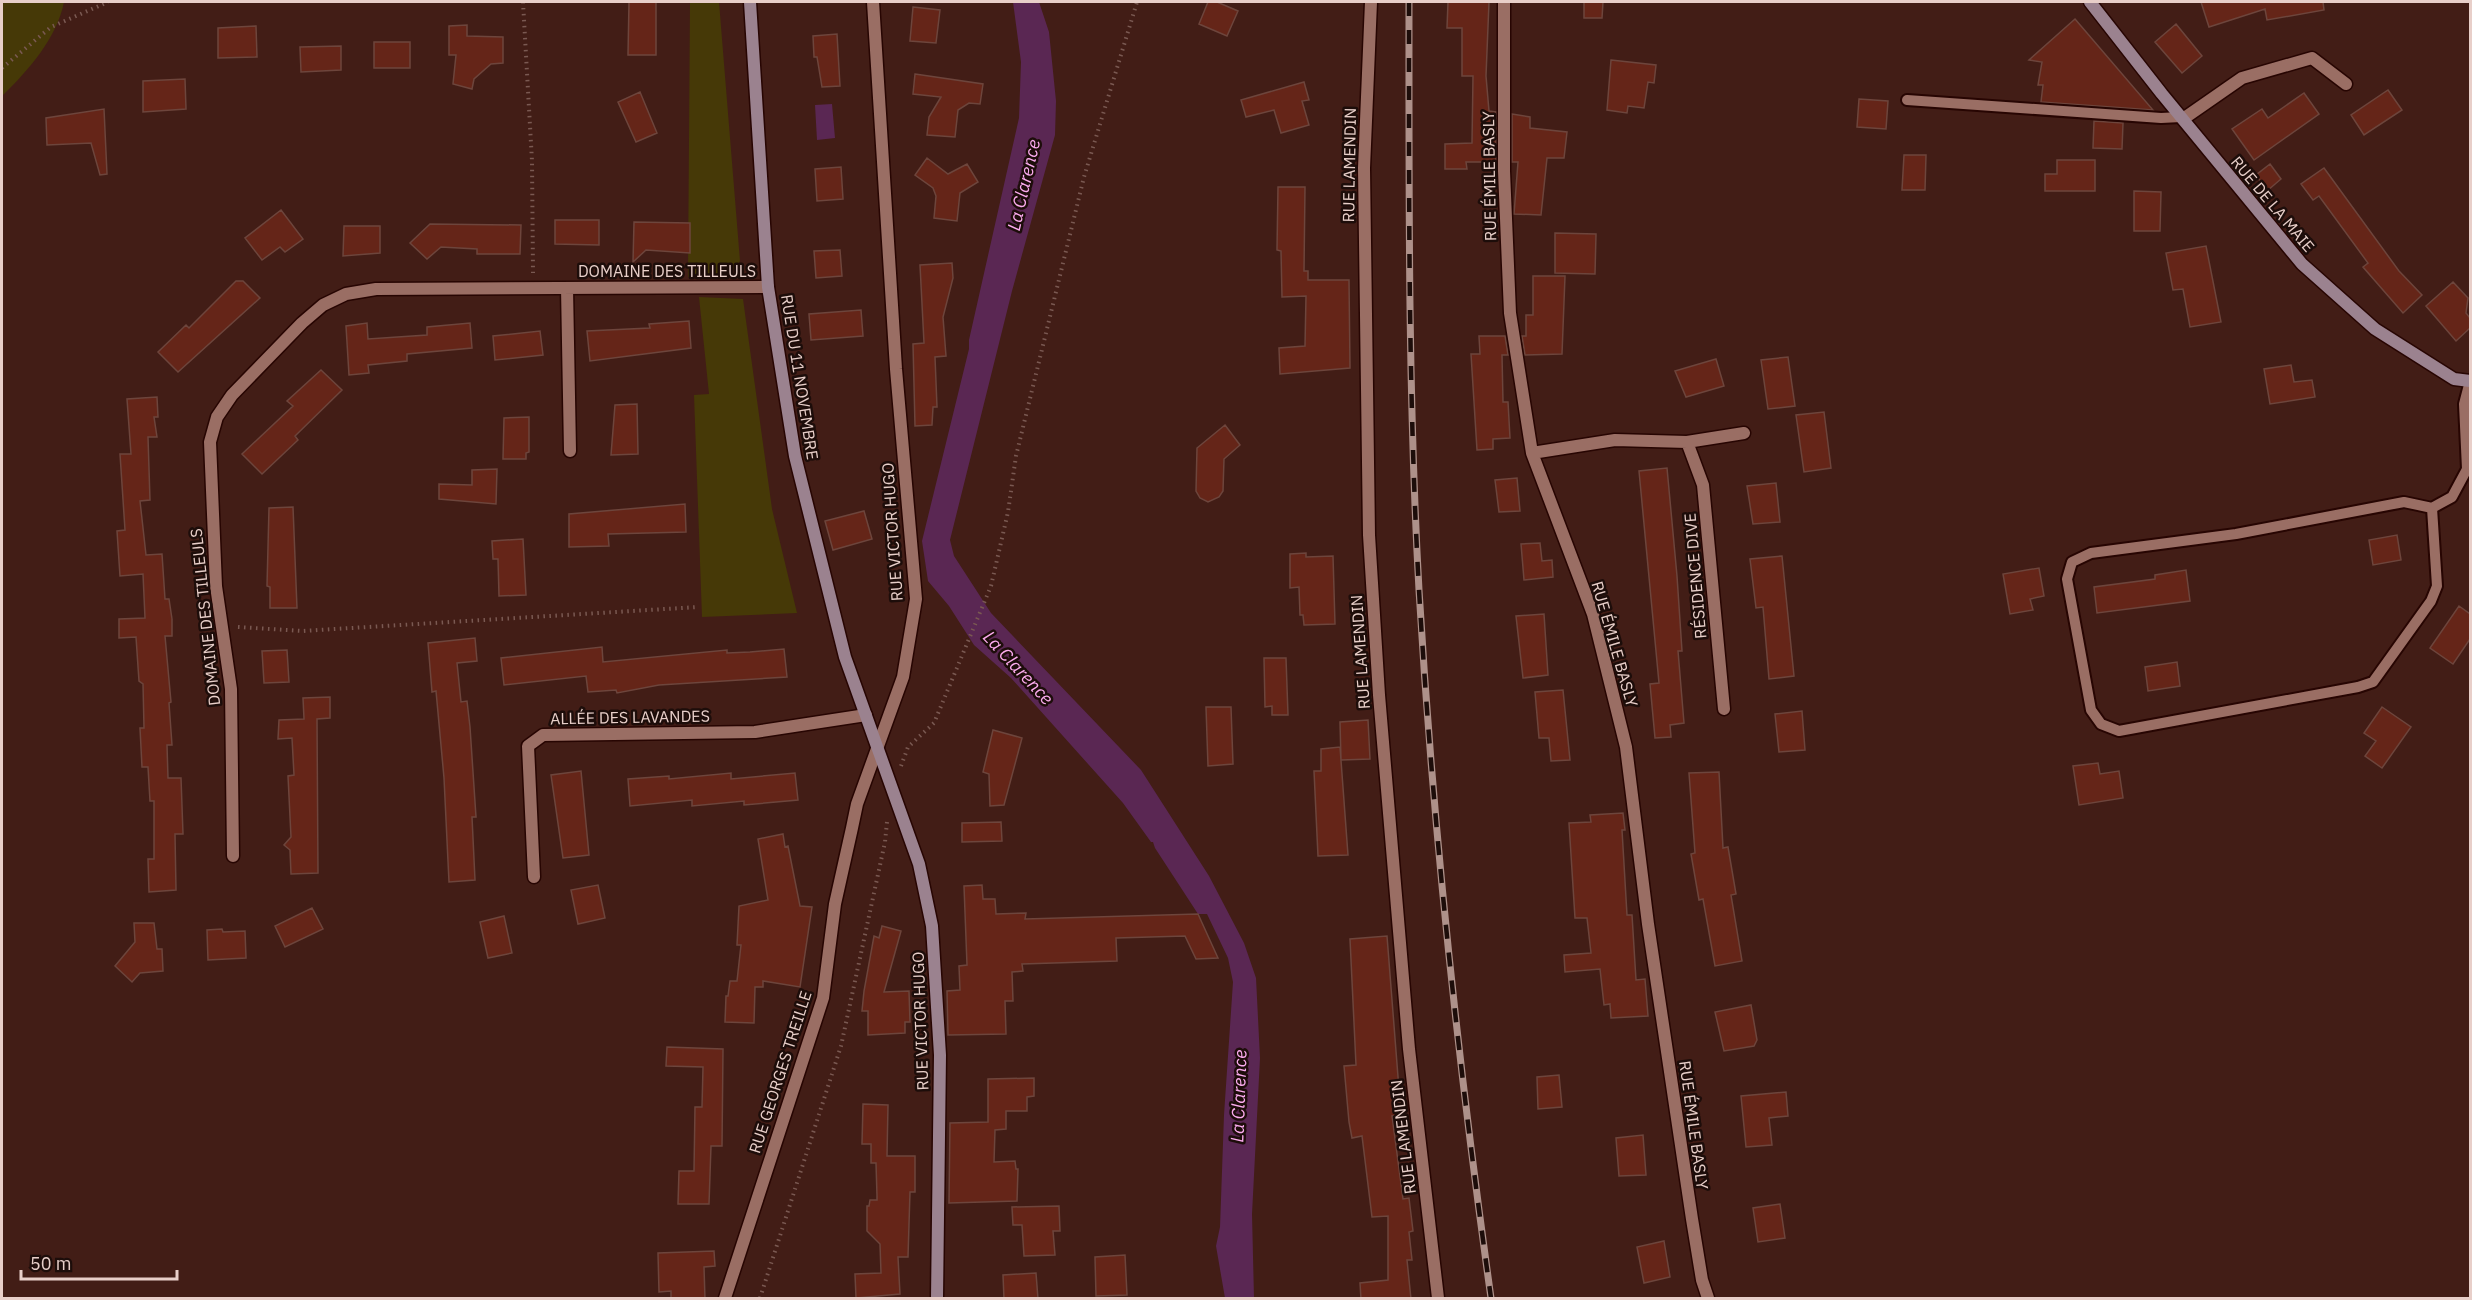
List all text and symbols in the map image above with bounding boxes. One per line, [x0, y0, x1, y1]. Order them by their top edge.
street label: RUE LAMENDIN [1338, 108, 1360, 222]
street label: RUE ÉMILE BASLY [1477, 110, 1500, 241]
water label: La Clarence [1002, 137, 1045, 233]
street label: RUE DE LA MAIE [2227, 152, 2319, 256]
street label: DOMAINE DES TILLEULS [578, 261, 756, 281]
street label: RUE DU 11 NOVEMBRE [777, 293, 823, 461]
street label: RUE VICTOR HUGO [877, 462, 907, 602]
street label: RÉSIDENCE DIVE [1679, 512, 1710, 640]
street label: DOMAINE DES TILLEULS [186, 527, 224, 707]
street label: RUE ÉMILE BASLY [1587, 578, 1644, 710]
street label: RUE LAMENDIN [1346, 594, 1374, 710]
water label: La Clarence [978, 626, 1058, 709]
street label: ALLÉE DES LAVANDES [550, 705, 710, 728]
street label: RUE VICTOR HUGO [908, 951, 932, 1091]
street label: RUE GEORGES TREILLE [744, 988, 816, 1156]
water label: La Clarence [1225, 1049, 1252, 1143]
street label: RUE ÉMILE BASLY [1675, 1059, 1714, 1191]
street label: RUE LAMENDIN [1386, 1079, 1420, 1195]
scale bar [21, 1243, 177, 1281]
text: 50 m [30, 1252, 72, 1275]

